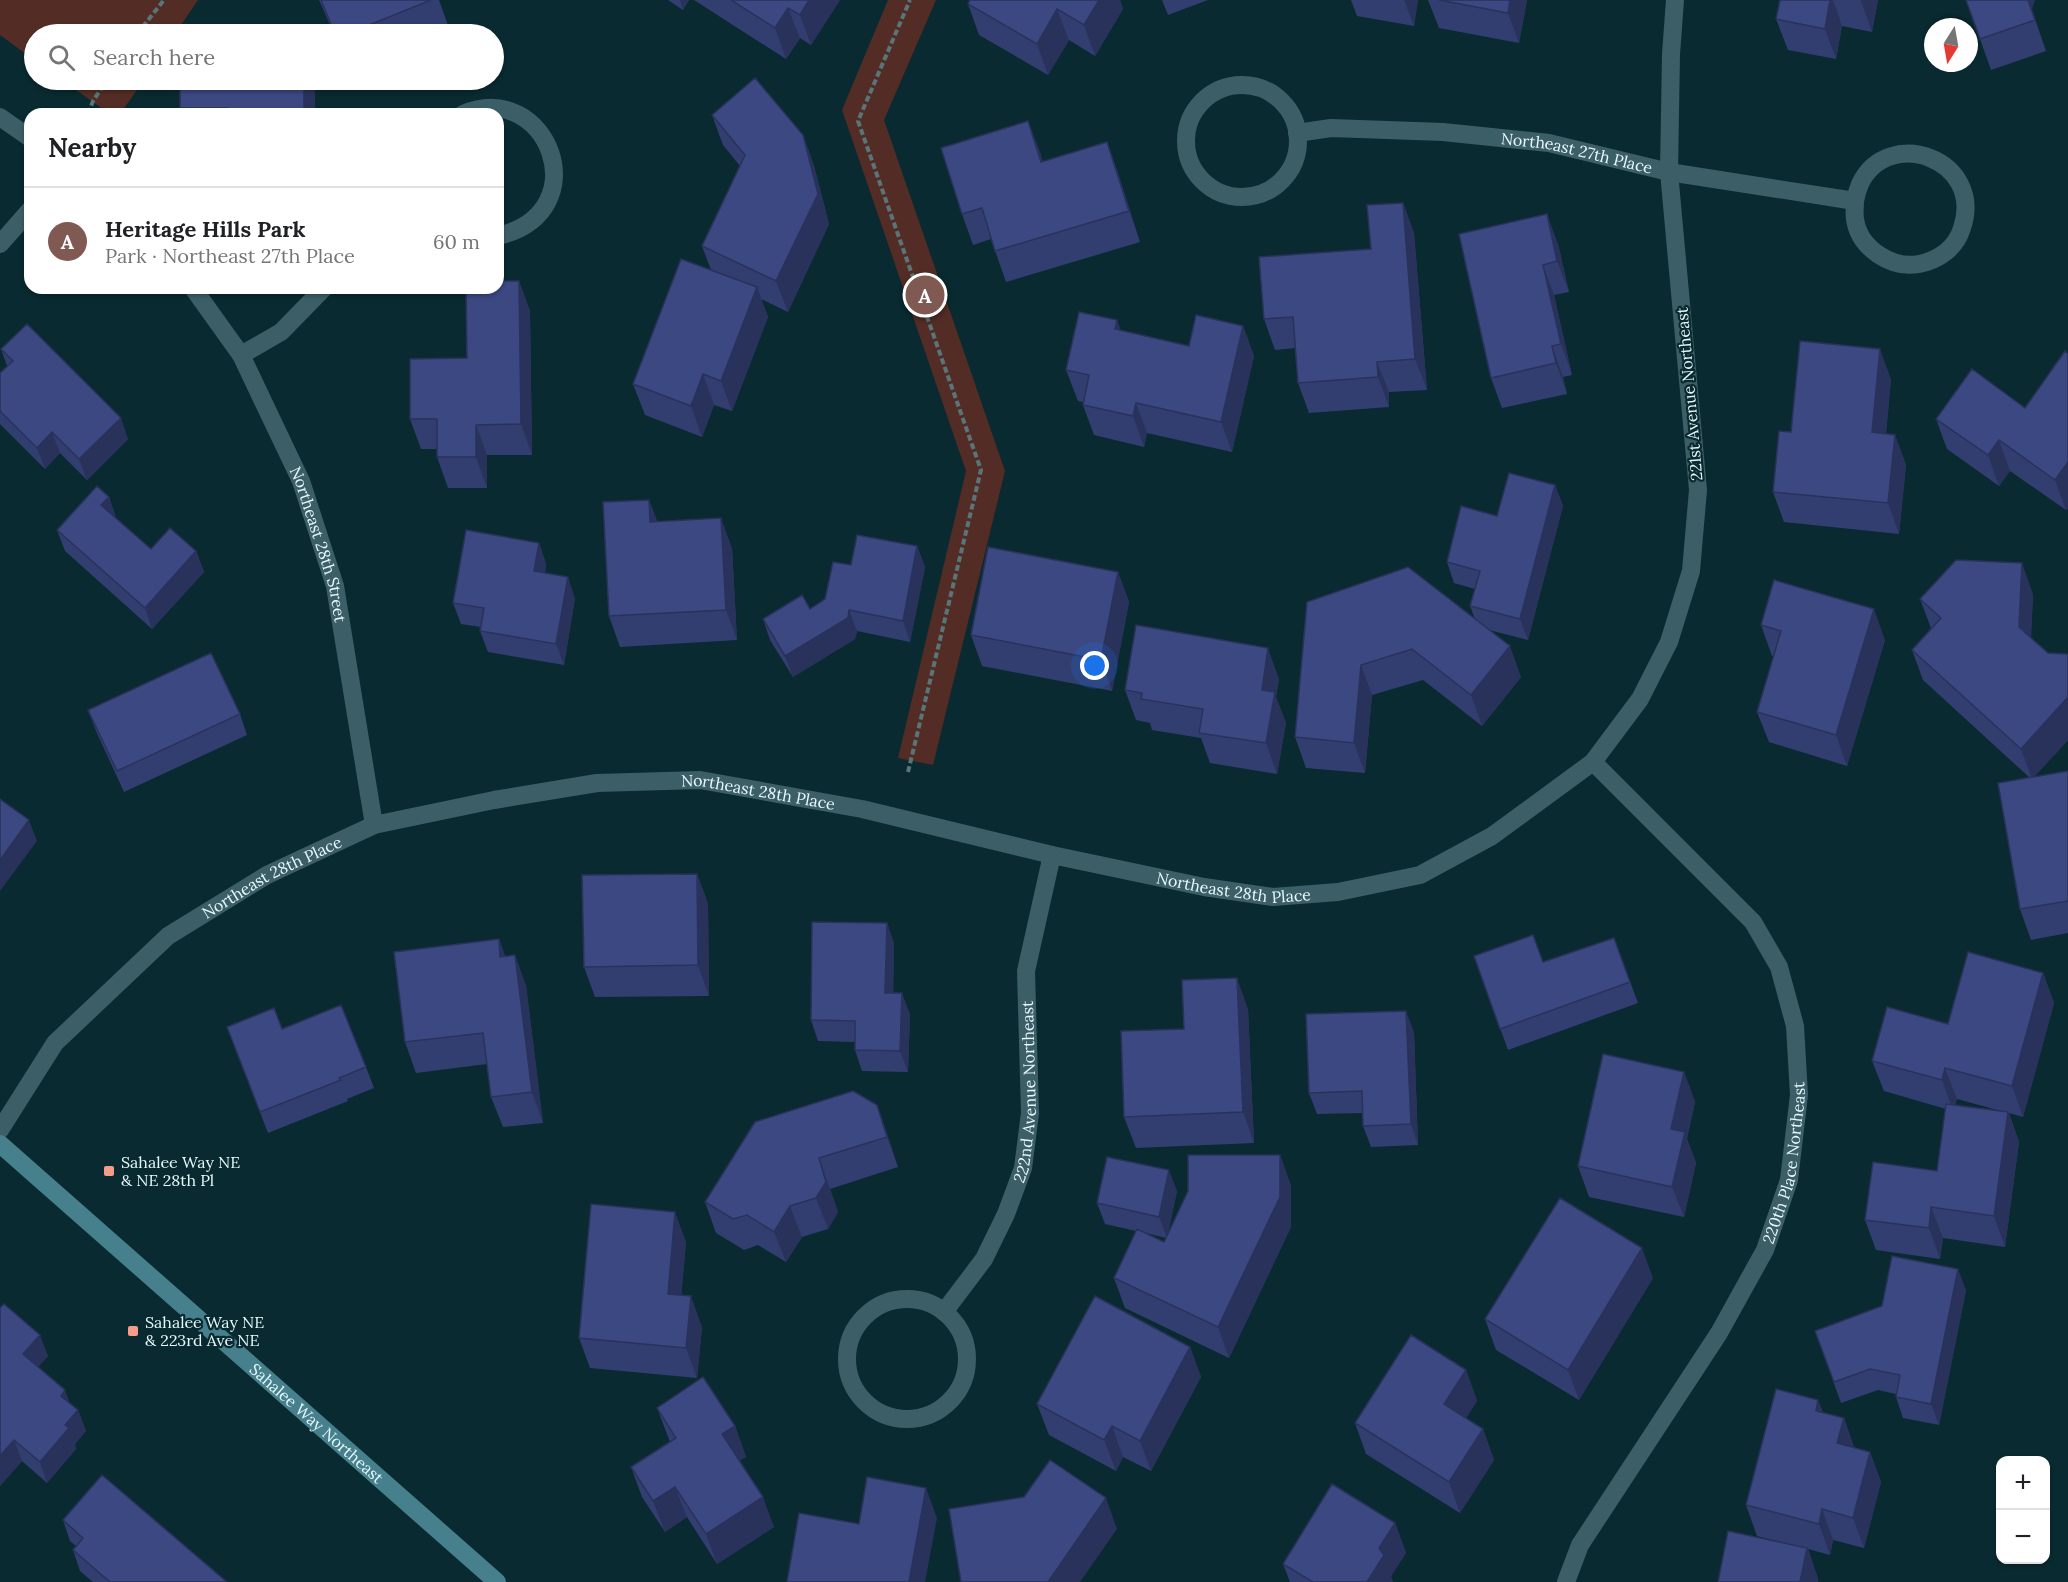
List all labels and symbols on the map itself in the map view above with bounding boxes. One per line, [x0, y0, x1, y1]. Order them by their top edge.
north arrow [1924, 18, 1978, 72]
street label: Northeast 27th Place [1500, 128, 1655, 178]
pin: A [906, 272, 944, 318]
street label: 221st Avenue Northeast [1671, 306, 1707, 482]
street label: Northeast 28th Street [286, 463, 351, 625]
your location [1080, 651, 1109, 680]
street label: Northeast 28th Place [681, 770, 837, 814]
street label: Northeast 28th Place [198, 831, 345, 923]
street label: Northeast 28th Place [1155, 867, 1312, 907]
street label: 222nd Avenue Northeast [1008, 1000, 1040, 1185]
street label: 220th Place Northeast [1758, 1080, 1809, 1246]
place label: Sahalee Way NE & NE 28th Pl [121, 1152, 240, 1190]
marker: Sahalee Way NE & NE 28th Pl [102, 1164, 116, 1178]
place label: Sahalee Way NE & 223rd Ave NE [145, 1312, 264, 1350]
marker: Sahalee Way NE & 223rd Ave NE [126, 1324, 140, 1338]
street label: Sahalee Way Northeast [245, 1359, 388, 1488]

